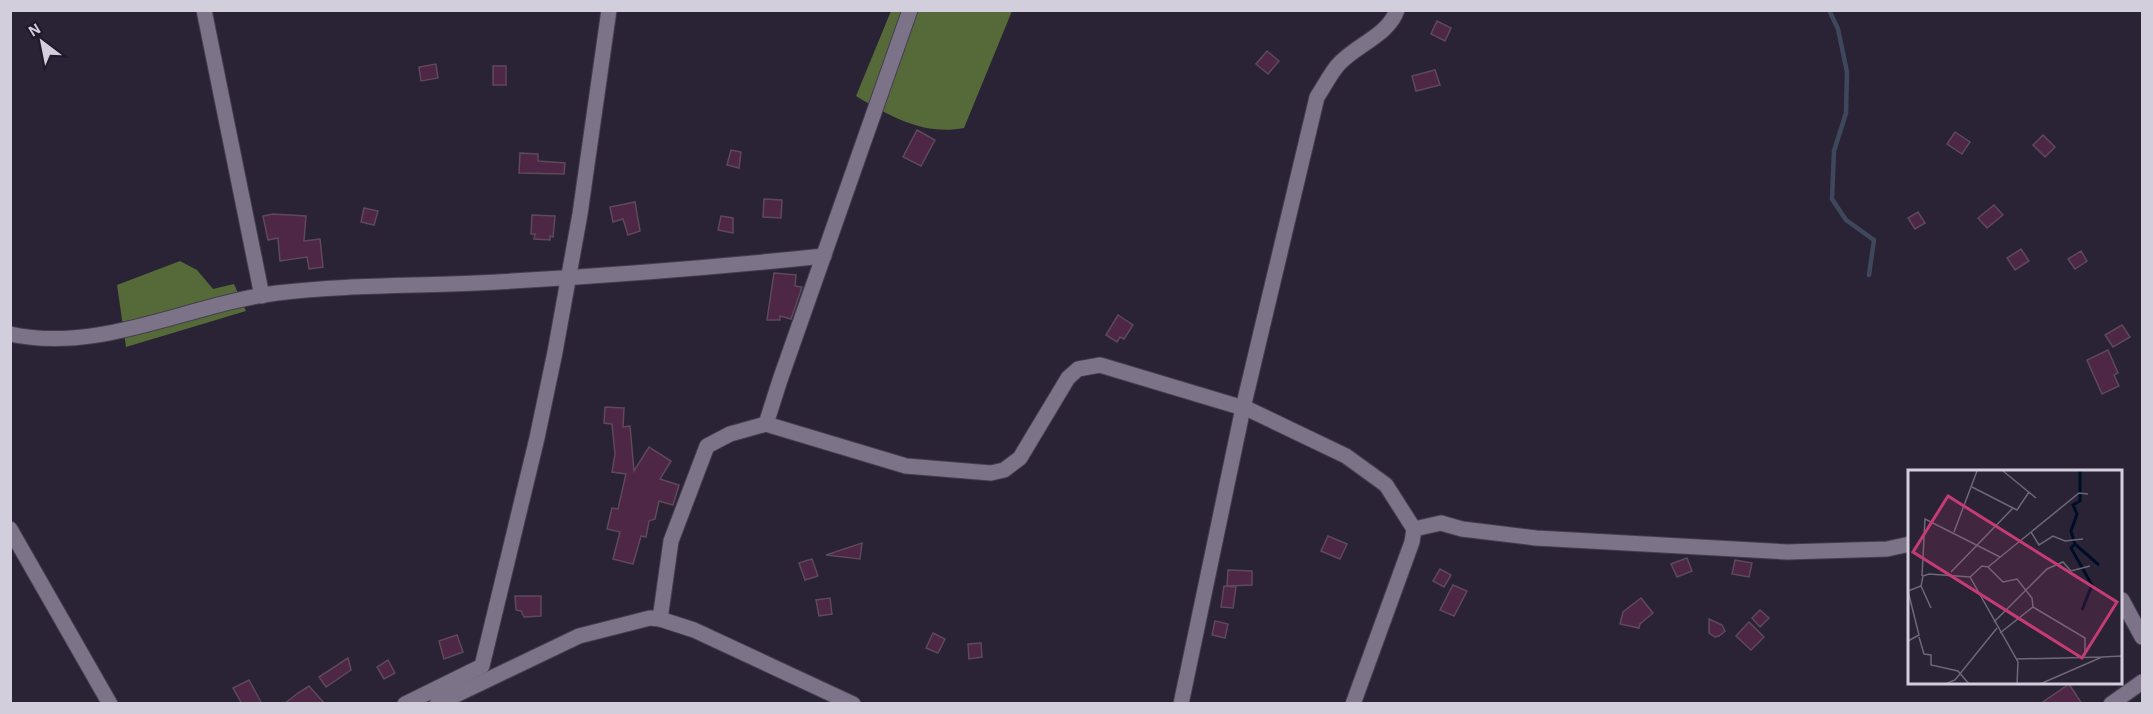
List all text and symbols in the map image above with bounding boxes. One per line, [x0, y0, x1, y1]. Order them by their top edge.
north arrow [12, 12, 72, 72]
text: N [26, 20, 44, 40]
inset map [1908, 470, 2123, 684]

